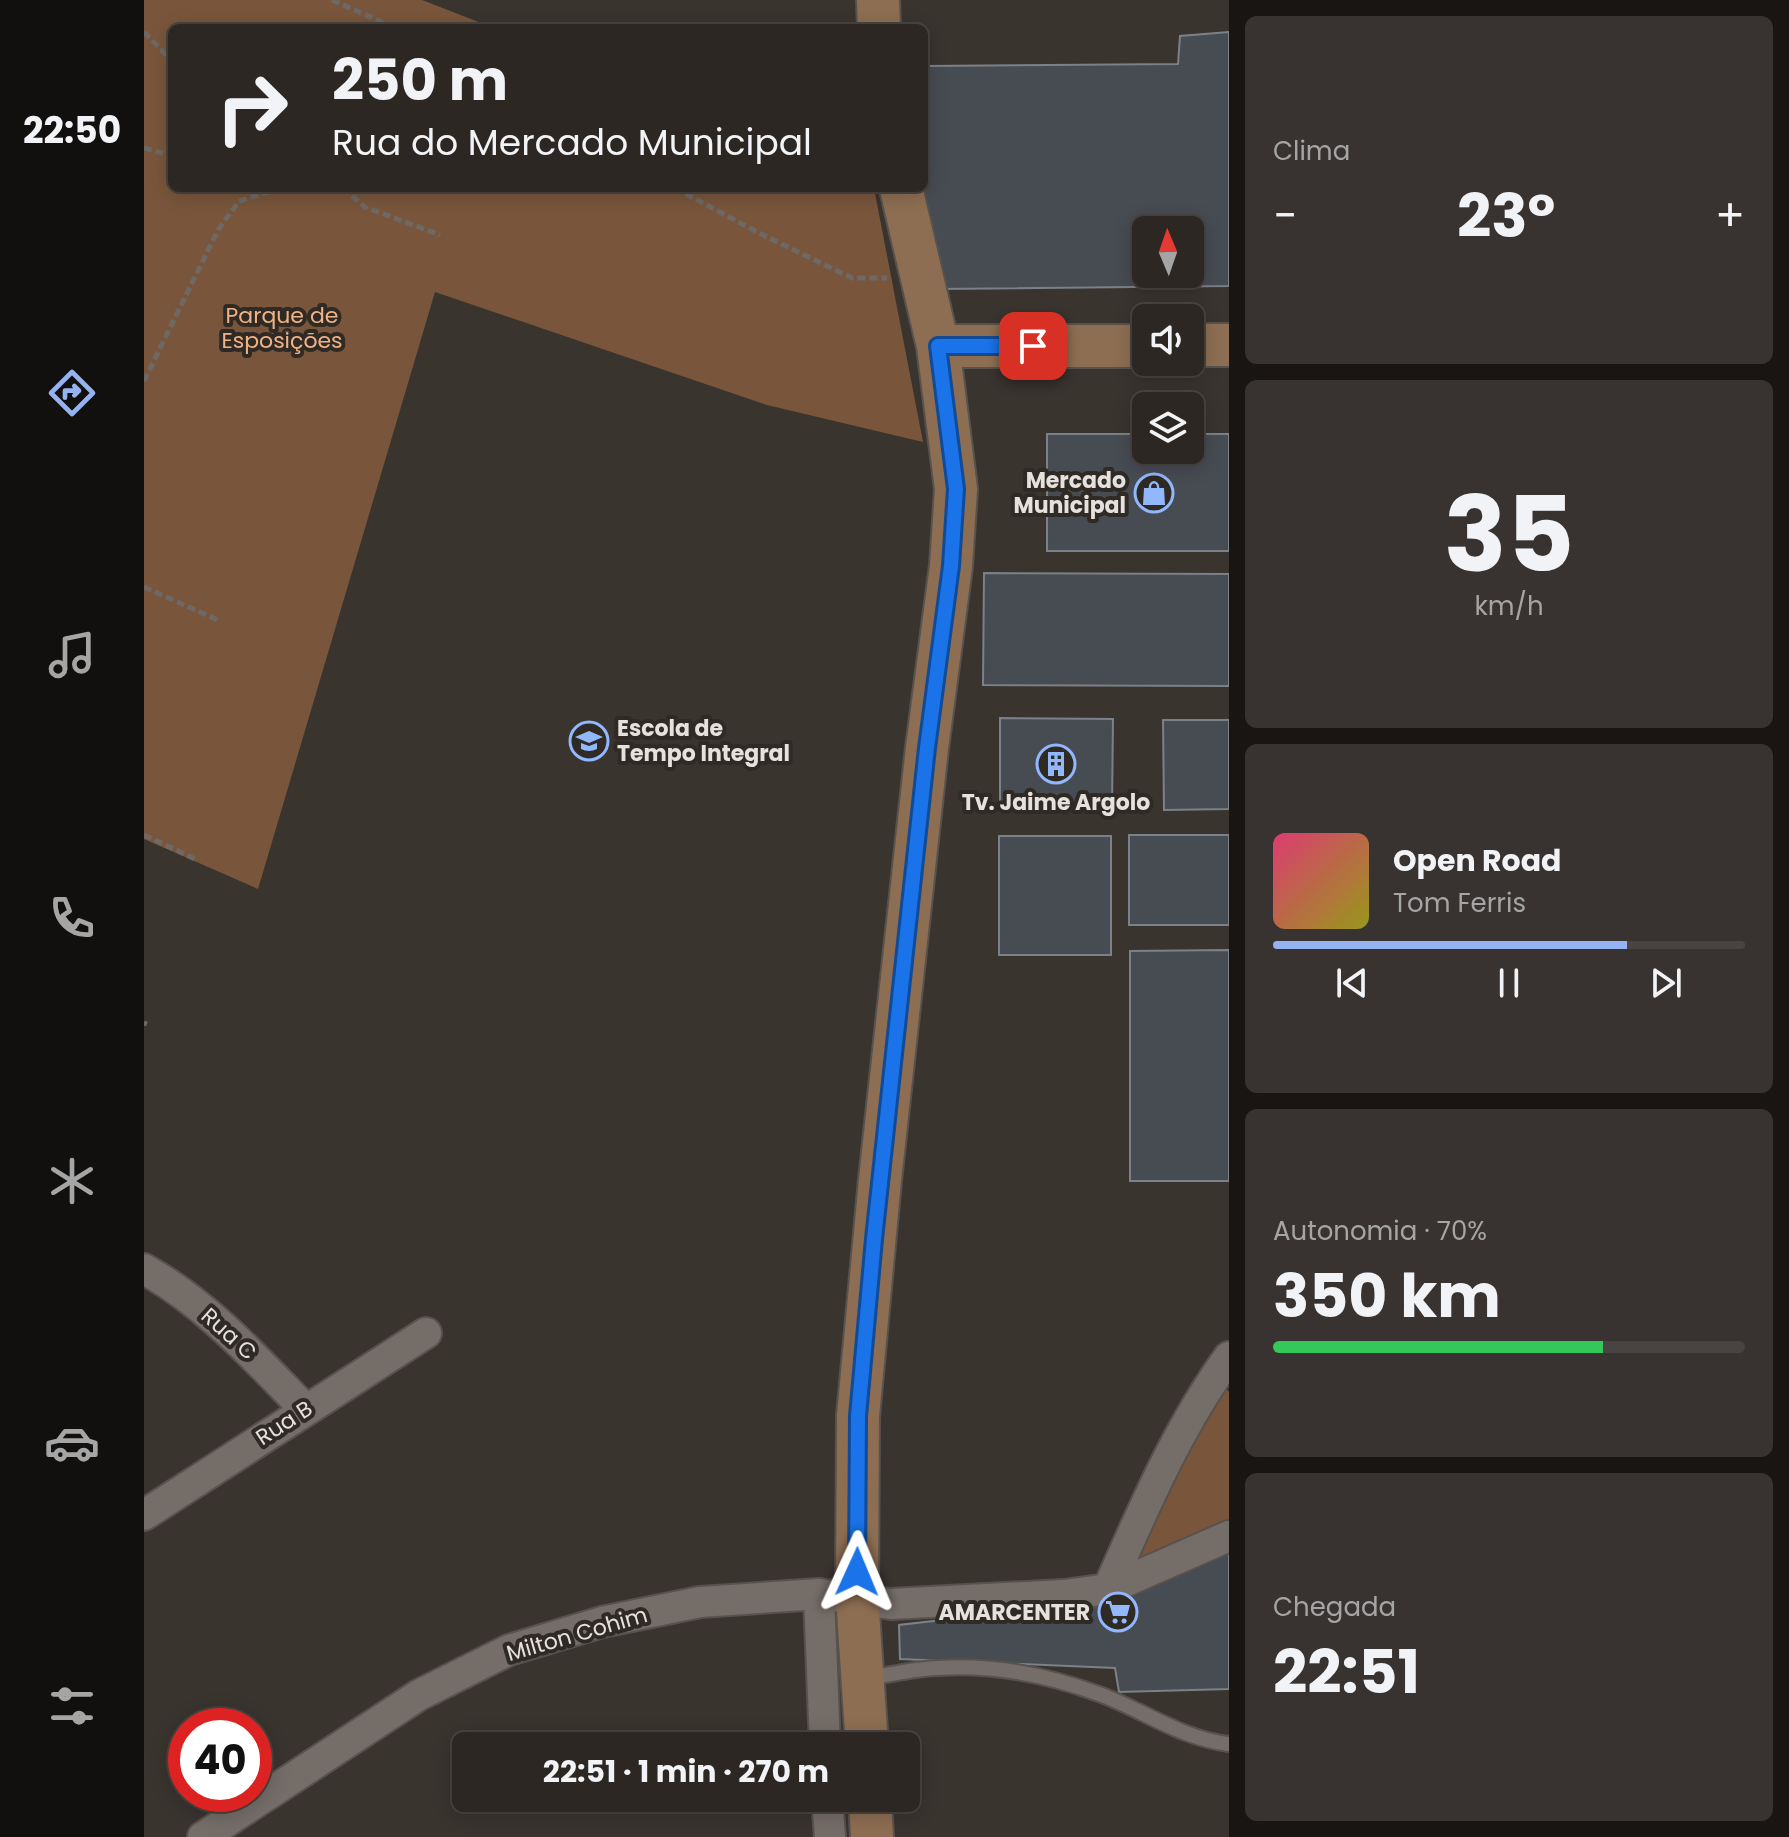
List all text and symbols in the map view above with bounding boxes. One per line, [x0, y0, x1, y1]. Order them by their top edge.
text: 250 m [332, 41, 508, 120]
icon: right [200, 56, 304, 160]
text: 22:50 [23, 105, 121, 156]
text: Rua do Mercado Municipal [332, 117, 812, 168]
text: Clima [1273, 133, 1350, 169]
text: 23° [1457, 174, 1555, 258]
text: − [1273, 185, 1297, 246]
text: + [1715, 185, 1745, 246]
north arrow [1132, 216, 1204, 288]
map controls [1132, 216, 1204, 464]
park label: Parque de Esposições [221, 300, 343, 356]
button: sound [1132, 304, 1204, 376]
pin [999, 312, 1067, 380]
icon: arrive [1011, 324, 1055, 368]
icon: directions [44, 365, 100, 421]
button: layers [1132, 392, 1204, 464]
text: 35 [1444, 462, 1574, 607]
place label: Mercado Municipal [1013, 465, 1126, 521]
shop icon: Mercado Municipal [1133, 472, 1175, 514]
text: km/h [1474, 588, 1544, 624]
icon: music [44, 627, 100, 683]
place label: Escola de Tempo Integral [617, 713, 790, 769]
school or university icon: Escola de Tempo Integral [568, 720, 610, 762]
building icon: Tv. Jaime Argolo [1035, 743, 1077, 785]
place label: Tv. Jaime Argolo [962, 787, 1150, 818]
text: Open Road [1393, 839, 1561, 882]
text: Tom Ferris [1393, 885, 1526, 921]
icon: phone [44, 890, 100, 946]
icon: previous [1330, 961, 1374, 1005]
icon: pause [1487, 961, 1531, 1005]
icon: next [1644, 961, 1688, 1005]
icon: climate [44, 1153, 100, 1209]
text: Autonomia · 70% [1273, 1213, 1487, 1249]
text: 350 km [1273, 1254, 1501, 1338]
street label: Rua C [194, 1301, 264, 1367]
street label: Rua B [250, 1393, 318, 1453]
icon: car [44, 1415, 100, 1471]
position arrow [815, 1530, 899, 1614]
text: Chegada [1273, 1589, 1396, 1625]
supermarket icon: AMARCENTER [1097, 1591, 1139, 1633]
place label: AMARCENTER [939, 1597, 1090, 1628]
street label: Milton Cohim [503, 1599, 651, 1669]
text: 22:51 [1273, 1630, 1420, 1714]
icon: filters [44, 1678, 100, 1734]
speed limit sign: 40 [168, 1708, 272, 1812]
text: 22:51 · 1 min · 270 m [543, 1750, 829, 1793]

